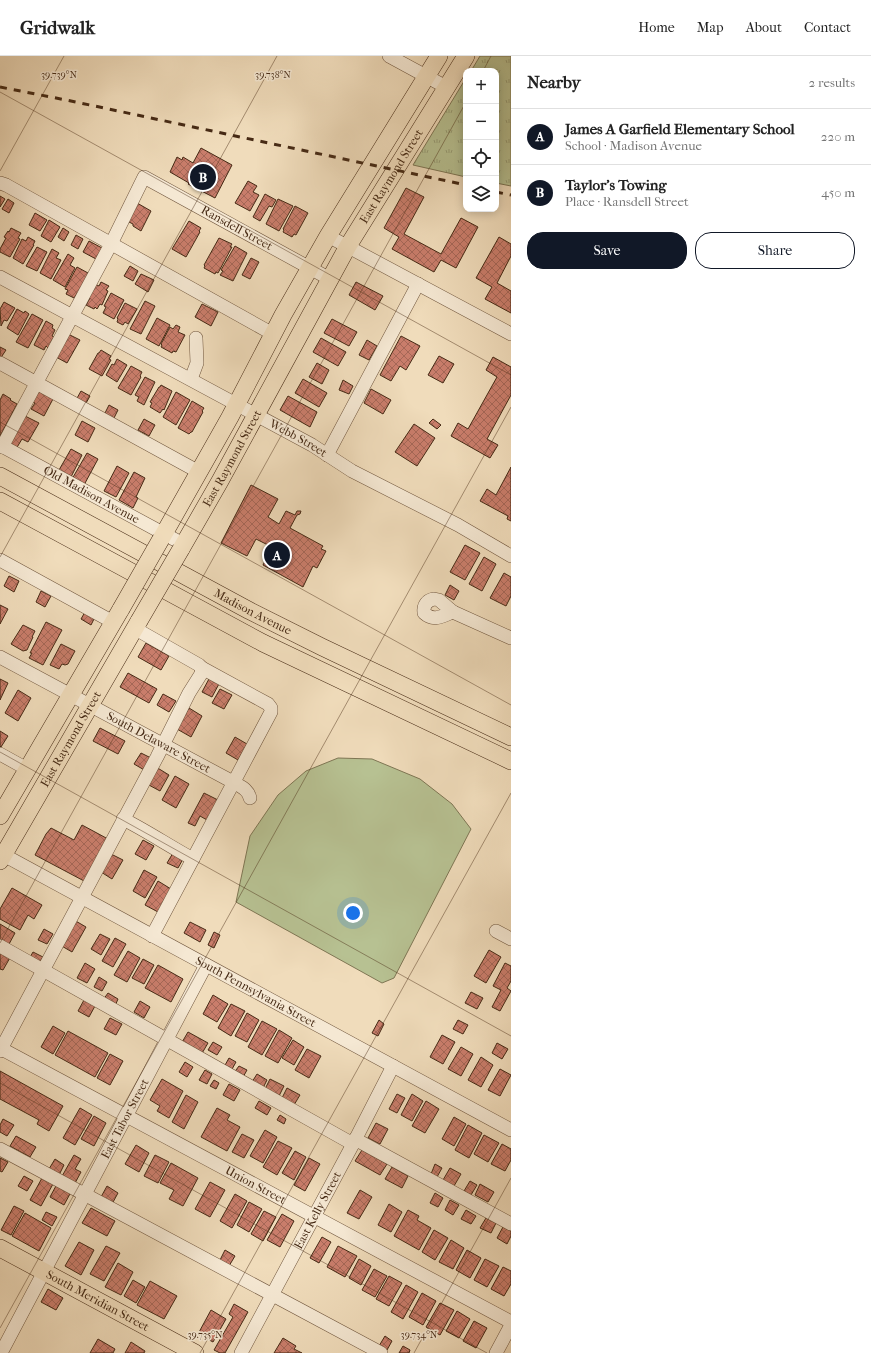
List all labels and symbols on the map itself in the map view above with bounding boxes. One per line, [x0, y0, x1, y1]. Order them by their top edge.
text: 39.739°N [41, 69, 77, 81]
text: 39.738°N [255, 69, 291, 81]
street label: East Raymond Street [357, 126, 426, 226]
pin: B [190, 162, 216, 192]
street label: Ransdell Street [199, 203, 276, 253]
street label: East Raymond Street [200, 407, 265, 509]
street label: Webb Street [266, 416, 330, 460]
street label: Old Madison Avenue [41, 463, 142, 526]
pin: A [264, 540, 290, 570]
street label: Madison Avenue [212, 586, 294, 638]
street label: East Raymond Street [37, 688, 104, 789]
street label: South Delaware Street [104, 709, 214, 776]
your location [343, 903, 363, 923]
street label: South Pennsylvania Street [193, 953, 319, 1030]
street label: East Tabor Street [98, 1076, 152, 1161]
street label: Union Street [223, 1163, 289, 1207]
street label: East Kelly Street [291, 1169, 344, 1251]
street label: South Meridian Street [44, 1267, 152, 1334]
text: 39.735°N [187, 1329, 223, 1341]
text: 39.734°N [401, 1329, 438, 1341]

